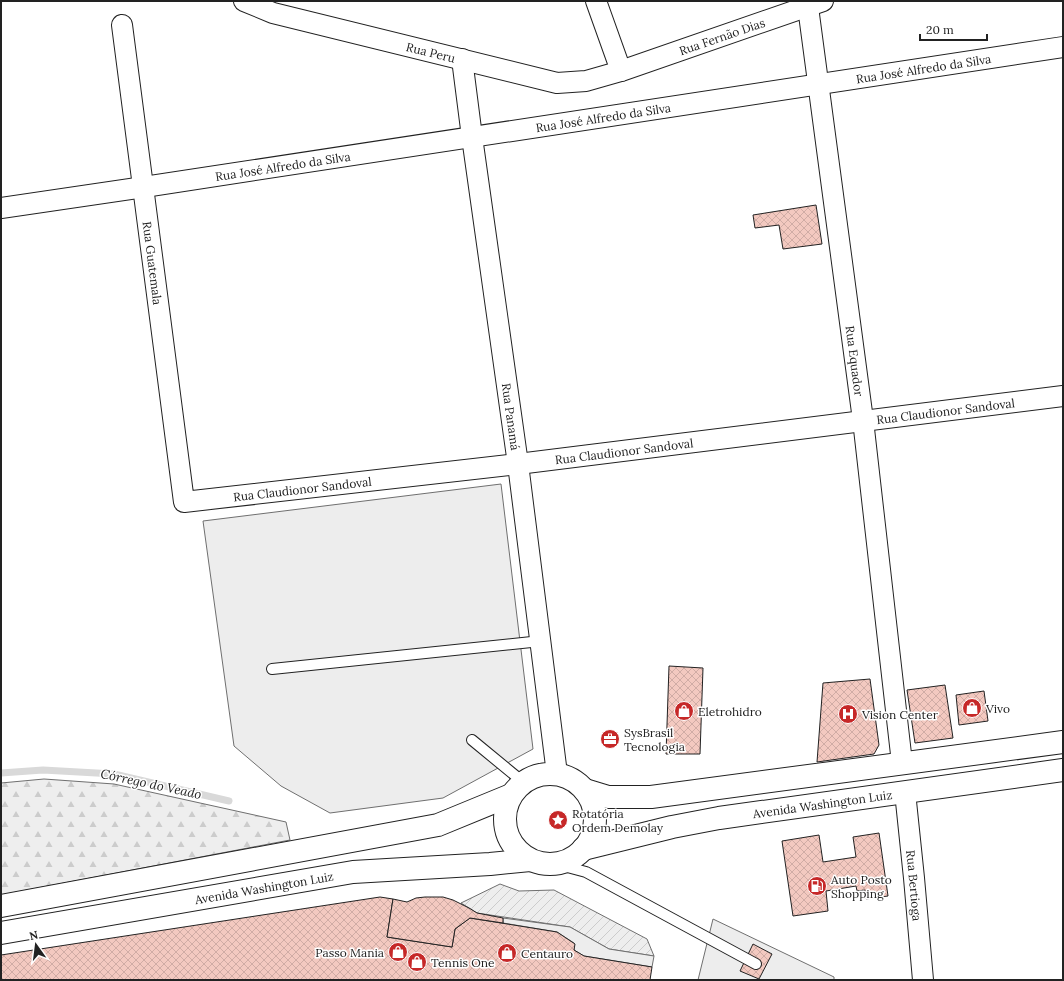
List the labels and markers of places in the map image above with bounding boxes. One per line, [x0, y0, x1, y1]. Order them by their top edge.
shop icon: Vivo [961, 697, 983, 719]
shop icon: Eletrohidro [673, 700, 695, 722]
place label: Vivo [985, 701, 1010, 716]
hospital icon: Vision Center [837, 703, 859, 725]
place label: Eletrohidro [698, 704, 762, 719]
place label: Vision Center [861, 707, 939, 722]
place label: SysBrasil Tecnologia [624, 725, 685, 754]
office icon: SysBrasil Tecnologia [599, 728, 621, 750]
place label: Rotatória Ordem Demolay [572, 806, 664, 835]
place icon: Rotatória Ordem Demolay [547, 809, 569, 831]
place label: Auto Posto Shopping [830, 872, 892, 901]
fuel station icon: Auto Posto Shopping [806, 875, 828, 897]
shop icon: Passo Mania [387, 941, 409, 963]
shop icon: Centauro [496, 942, 518, 964]
place label: Passo Mania [315, 945, 384, 960]
place label: Centauro [521, 946, 573, 961]
shop icon: Tennis One [406, 951, 428, 973]
place label: Tennis One [431, 955, 495, 970]

